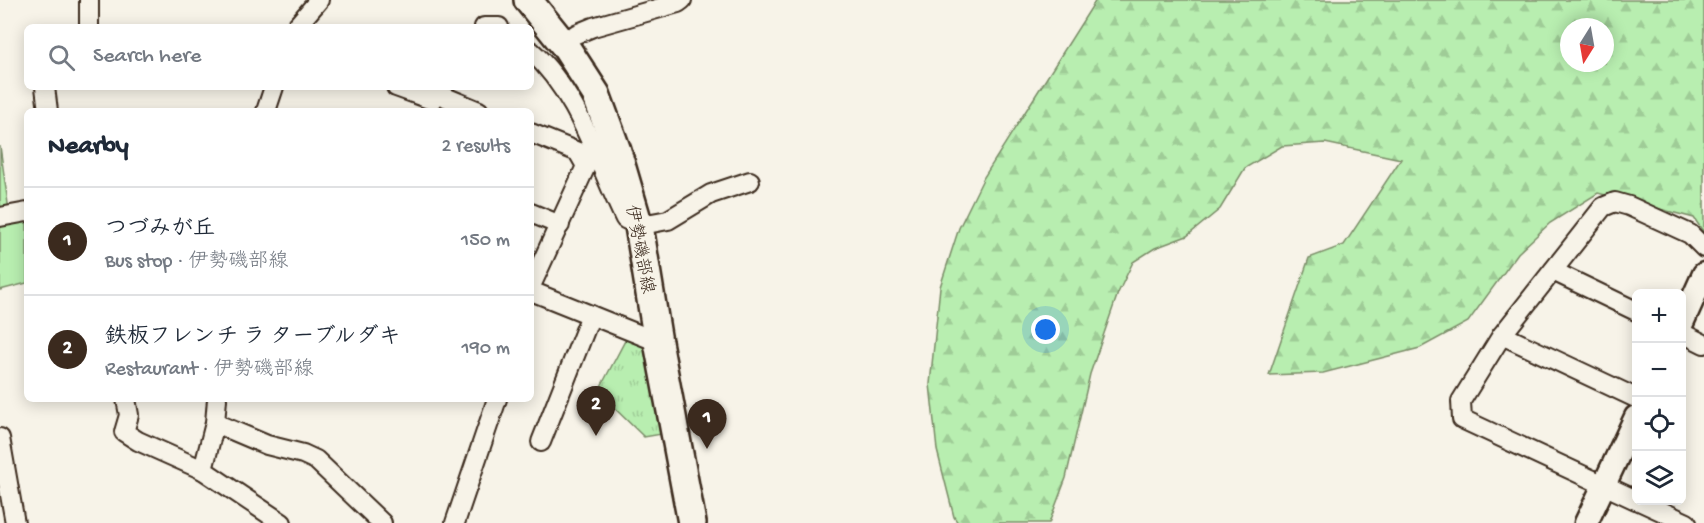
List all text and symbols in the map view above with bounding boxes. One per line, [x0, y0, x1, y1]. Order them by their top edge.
north arrow [1560, 18, 1614, 72]
search box [24, 24, 534, 90]
icon: search [45, 41, 78, 74]
text: Search here [93, 44, 201, 70]
text: Nearby [48, 132, 129, 163]
text: 2 results [441, 136, 510, 159]
street label: 伊勢磯部線 [620, 203, 658, 296]
text: つづみが丘 [105, 217, 215, 243]
text: 1 [63, 230, 72, 253]
text: 150 m [461, 230, 510, 253]
text: Bus stop · 伊勢磯部線 [105, 251, 288, 274]
map controls [1632, 289, 1686, 505]
button: + [1632, 289, 1686, 343]
your location [1031, 315, 1060, 344]
text: 鉄板フレンチ ラ ターブルダキ [105, 325, 401, 351]
text: 2 [63, 338, 72, 361]
text: 190 m [462, 338, 510, 361]
button: − [1632, 343, 1686, 397]
text: Restaurant · 伊勢磯部線 [105, 359, 313, 382]
pin: 2 [576, 386, 616, 436]
button: locate [1632, 397, 1686, 451]
pin: 1 [688, 400, 726, 449]
button: layers [1632, 451, 1686, 505]

